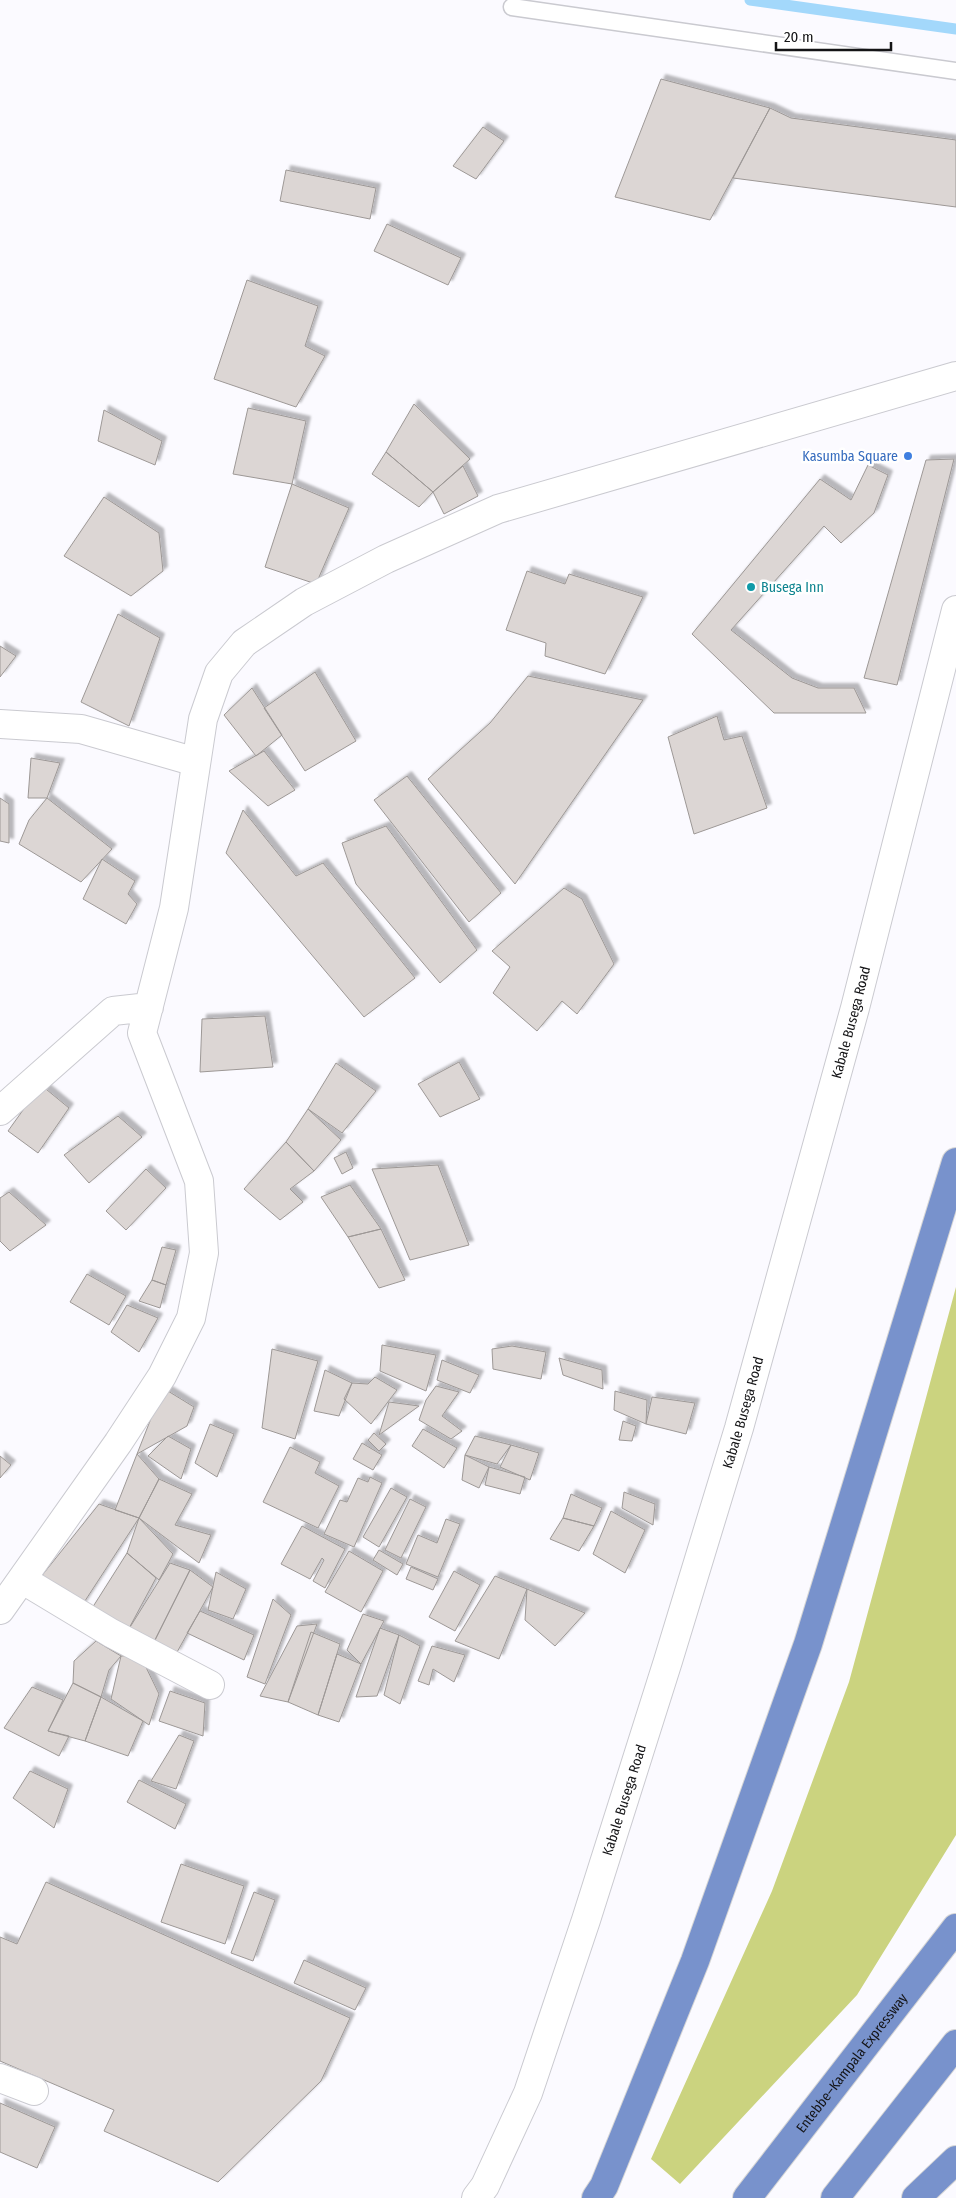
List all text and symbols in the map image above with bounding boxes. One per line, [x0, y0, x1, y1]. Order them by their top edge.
scale bar [776, 20, 891, 52]
text: 20 m [784, 28, 814, 46]
place label: Kasumba Square [802, 448, 898, 465]
marker: Kasumba Square [902, 450, 914, 462]
place label: Busega Inn [761, 579, 824, 596]
marker: Busega Inn [745, 581, 757, 593]
street label: Kabale Busega Road [827, 964, 874, 1080]
street label: Kabale Busega Road [719, 1355, 767, 1471]
street label: Kabale Busega Road [599, 1742, 650, 1857]
street label: Entebbe–Kampala Expressway [792, 1989, 911, 2136]

